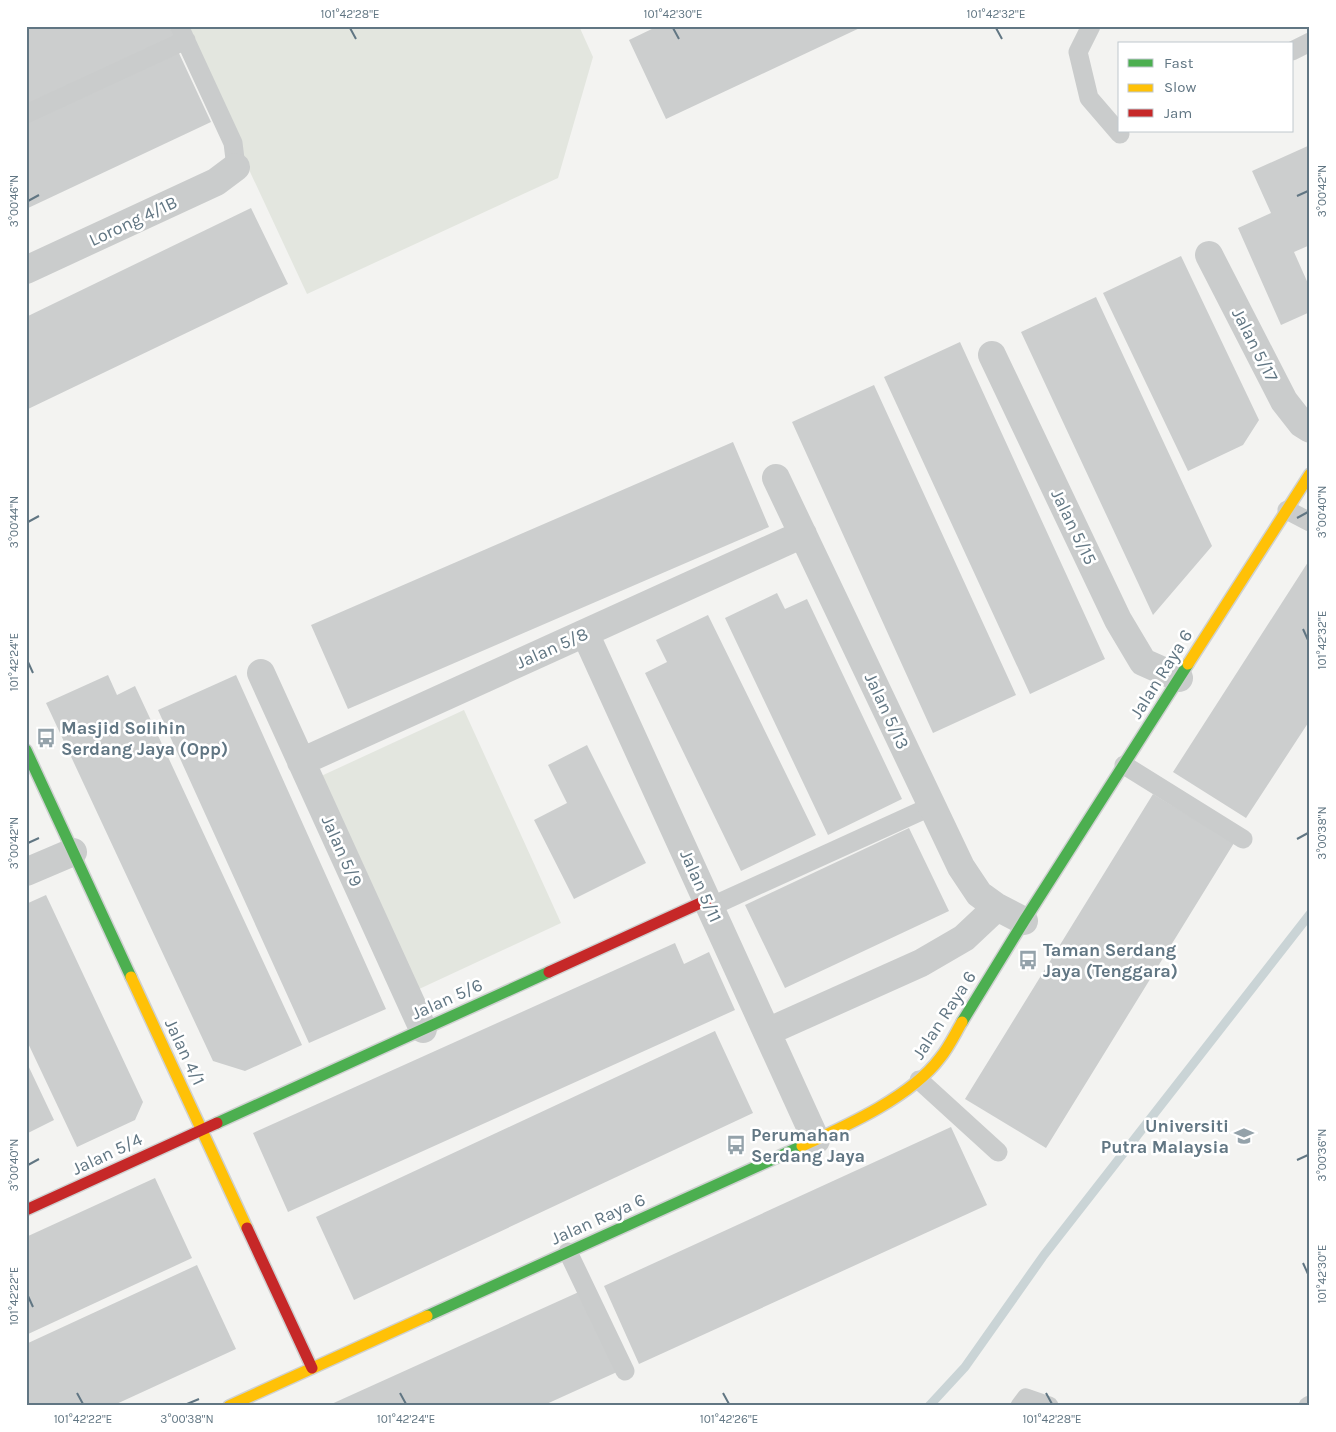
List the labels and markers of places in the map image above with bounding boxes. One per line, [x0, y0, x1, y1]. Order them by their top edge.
place label: Masjid Solihin Serdang Jaya (Opp) [61, 717, 228, 760]
bus stop icon: Masjid Solihin Serdang Jaya (Opp) [35, 727, 57, 749]
place label: Taman Serdang Jaya (Tenggara) [1043, 939, 1178, 982]
bus stop icon: Taman Serdang Jaya (Tenggara) [1017, 949, 1039, 971]
place label: Universiti Putra Malaysia [1101, 1115, 1229, 1158]
place label: Perumahan Serdang Jaya [751, 1124, 865, 1167]
school or university icon: Universiti Putra Malaysia [1233, 1125, 1255, 1147]
bus stop icon: Perumahan Serdang Jaya [725, 1134, 747, 1156]

